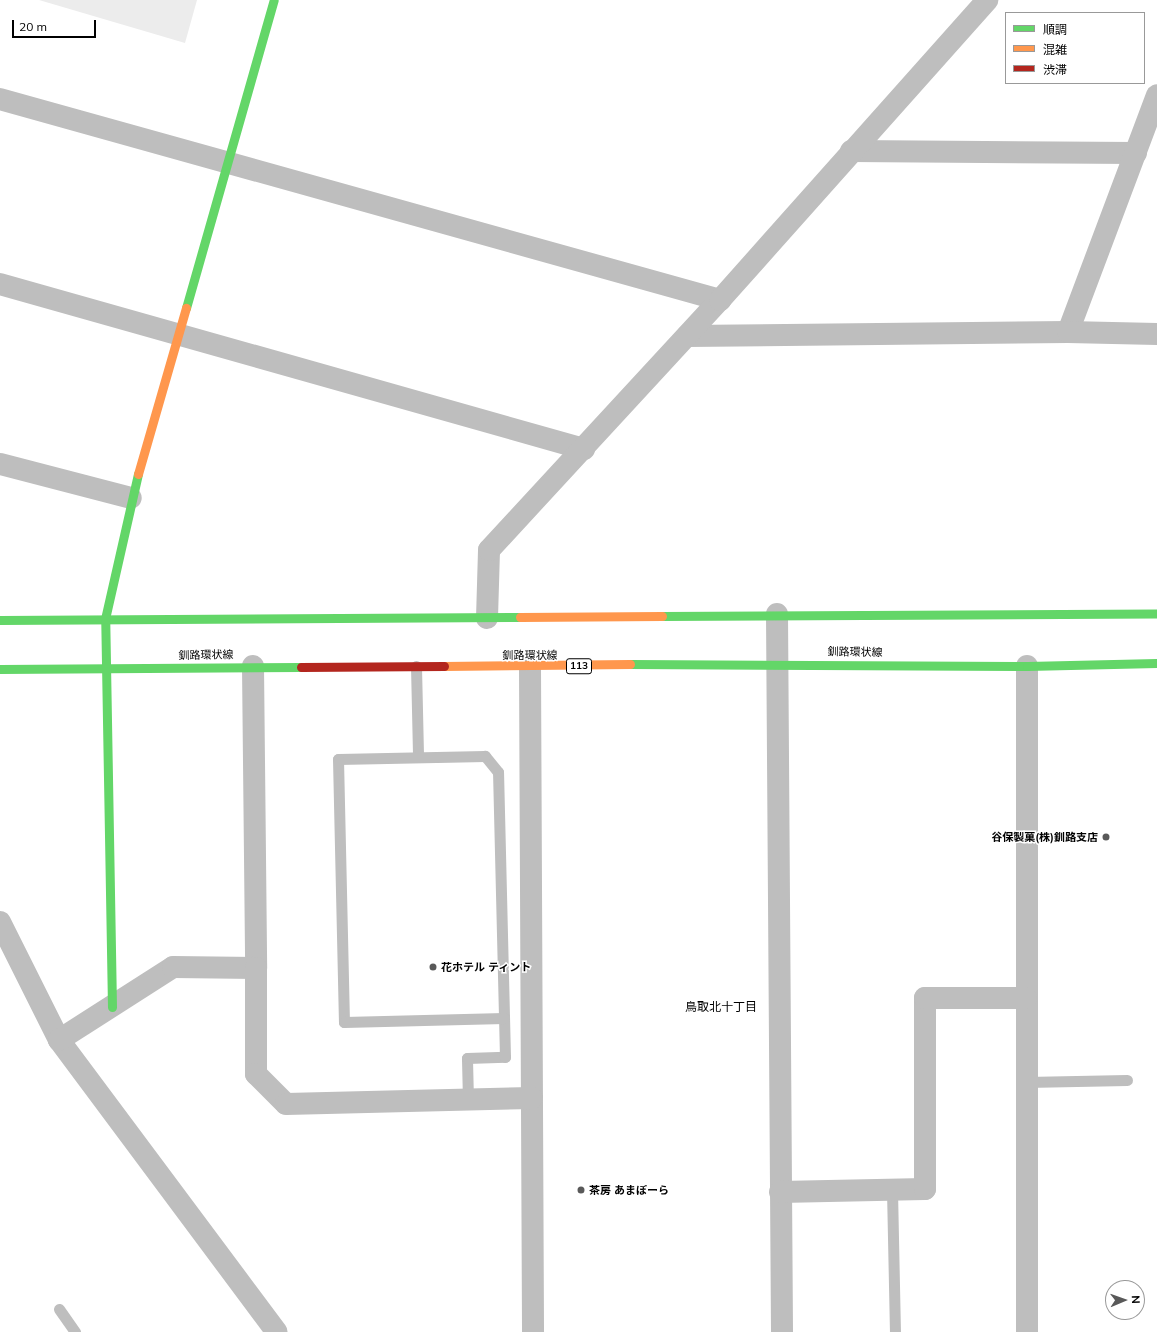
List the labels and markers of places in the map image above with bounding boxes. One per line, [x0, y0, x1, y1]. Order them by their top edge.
place label: 谷保製菓(株)釧路支店 [991, 830, 1098, 844]
marker: 谷保製菓(株)釧路支店 [1101, 832, 1111, 842]
place label: 花ホテル ティント [441, 960, 532, 974]
marker: 花ホテル ティント [428, 962, 438, 972]
place label: 茶房 あまぽーら [589, 1183, 669, 1197]
marker: 茶房 あまぽーら [576, 1185, 586, 1195]

